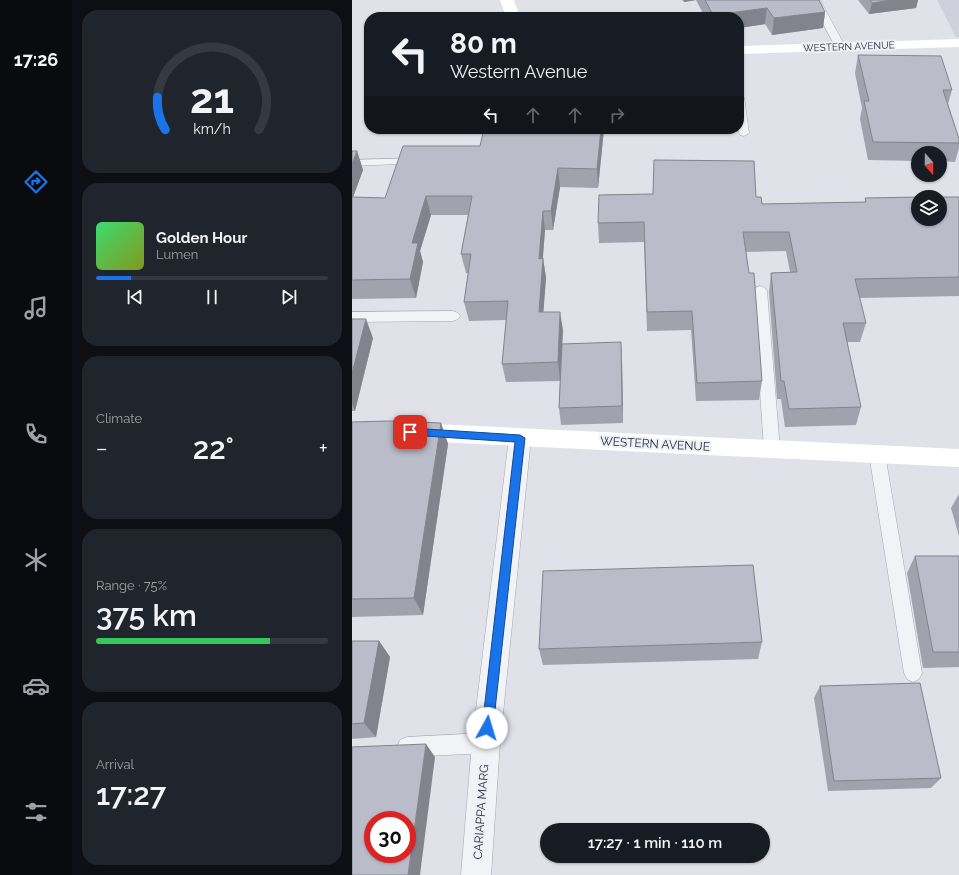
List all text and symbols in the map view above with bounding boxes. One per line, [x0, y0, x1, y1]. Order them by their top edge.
text: 80 m [450, 27, 517, 60]
icon: left [384, 28, 436, 80]
street label: WESTERN AVENUE [803, 39, 895, 54]
text: 17:26 [14, 49, 58, 70]
text: Western Avenue [450, 61, 587, 82]
text: 21 [190, 73, 234, 122]
icon: left [480, 104, 502, 126]
icon: ahead [522, 104, 544, 126]
icon: ahead [564, 104, 586, 126]
icon: right [606, 104, 628, 126]
text: km/h [193, 120, 231, 136]
north arrow [911, 146, 947, 182]
map controls [911, 146, 947, 226]
icon: directions [22, 168, 50, 196]
button: layers [911, 190, 947, 226]
text: Golden Hour [156, 229, 247, 247]
text: Lumen [156, 247, 198, 262]
icon: previous [124, 286, 146, 308]
icon: pause [201, 286, 223, 308]
icon: next [278, 286, 300, 308]
icon: music [22, 294, 50, 322]
text: Climate [96, 411, 142, 426]
pin [393, 415, 427, 449]
icon: phone [22, 420, 50, 448]
icon: arrive [399, 421, 421, 443]
text: 22° [193, 431, 234, 466]
street label: WESTERN AVENUE [600, 434, 710, 454]
text: − [96, 435, 108, 461]
text: + [319, 435, 328, 461]
icon: climate [22, 546, 50, 574]
text: Range · 75% [96, 578, 167, 593]
text: 375 km [96, 598, 197, 633]
icon: car [22, 672, 50, 700]
position arrow [466, 707, 508, 749]
text: Arrival [96, 757, 134, 772]
street label: CARIAPPA MARG [471, 764, 491, 860]
text: 17:27 [96, 777, 166, 812]
icon: filters [22, 798, 50, 826]
speed limit sign: 30 [364, 811, 416, 863]
text: 17:27 · 1 min · 110 m [588, 834, 722, 852]

